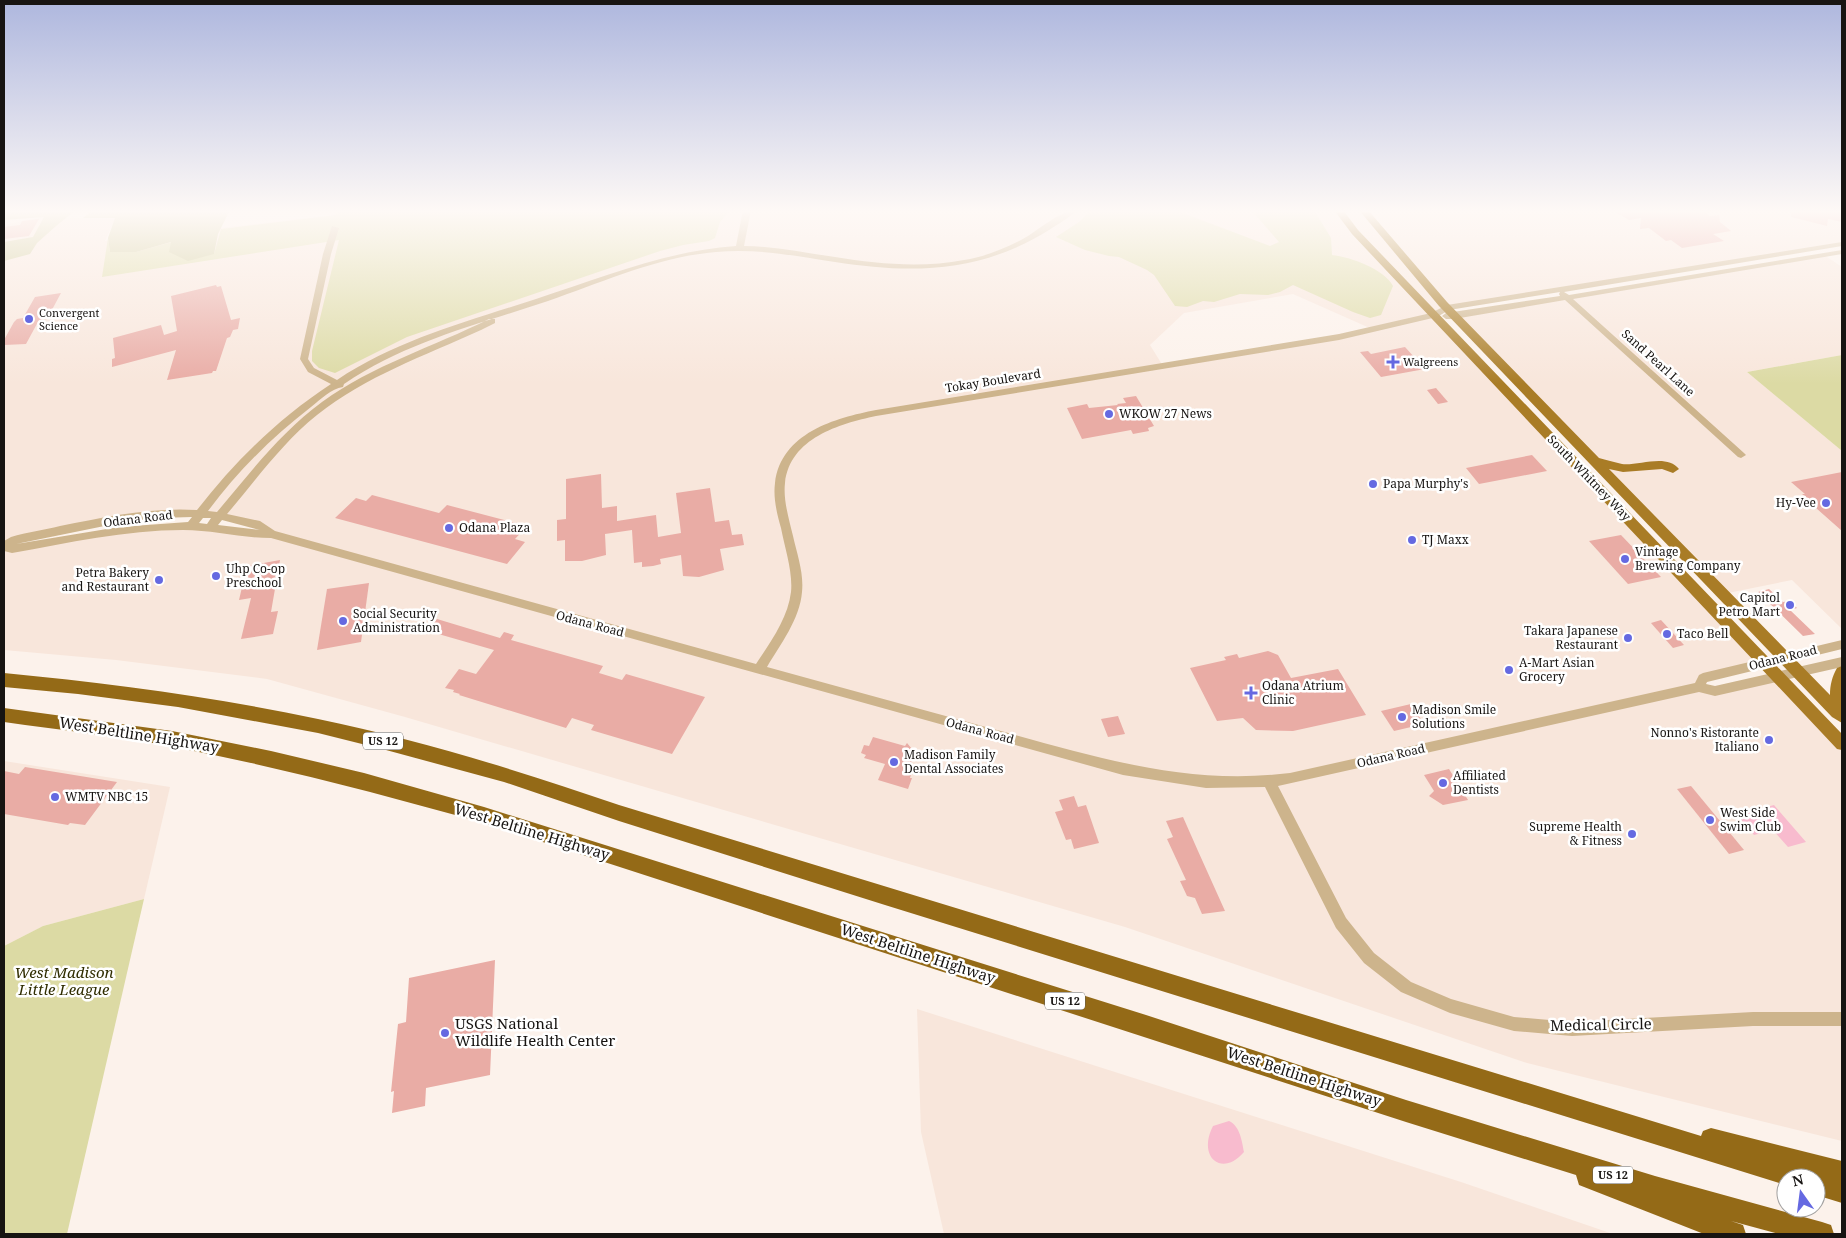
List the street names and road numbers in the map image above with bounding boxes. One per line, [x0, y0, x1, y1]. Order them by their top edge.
street label: Sand Pearl Lane [1618, 325, 1699, 400]
street label: Tokay Boulevard [944, 364, 1042, 396]
street label: South Whitney Way [1544, 431, 1635, 524]
street label: Odana Road [102, 506, 174, 531]
street label: Odana Road [554, 606, 627, 641]
street label: Odana Road [1747, 641, 1819, 674]
street label: West Beltline Highway [58, 712, 221, 757]
street label: Odana Road [944, 713, 1017, 748]
road number: US 12 [363, 732, 403, 749]
street label: Odana Road [1355, 739, 1427, 772]
street label: West Beltline Highway [452, 798, 613, 864]
street label: West Beltline Highway [838, 919, 999, 988]
road number: US 12 [1045, 992, 1085, 1009]
street label: Medical Circle [1550, 1013, 1652, 1035]
street label: West Beltline Highway [1224, 1042, 1385, 1111]
road number: US 12 [1593, 1166, 1633, 1184]

